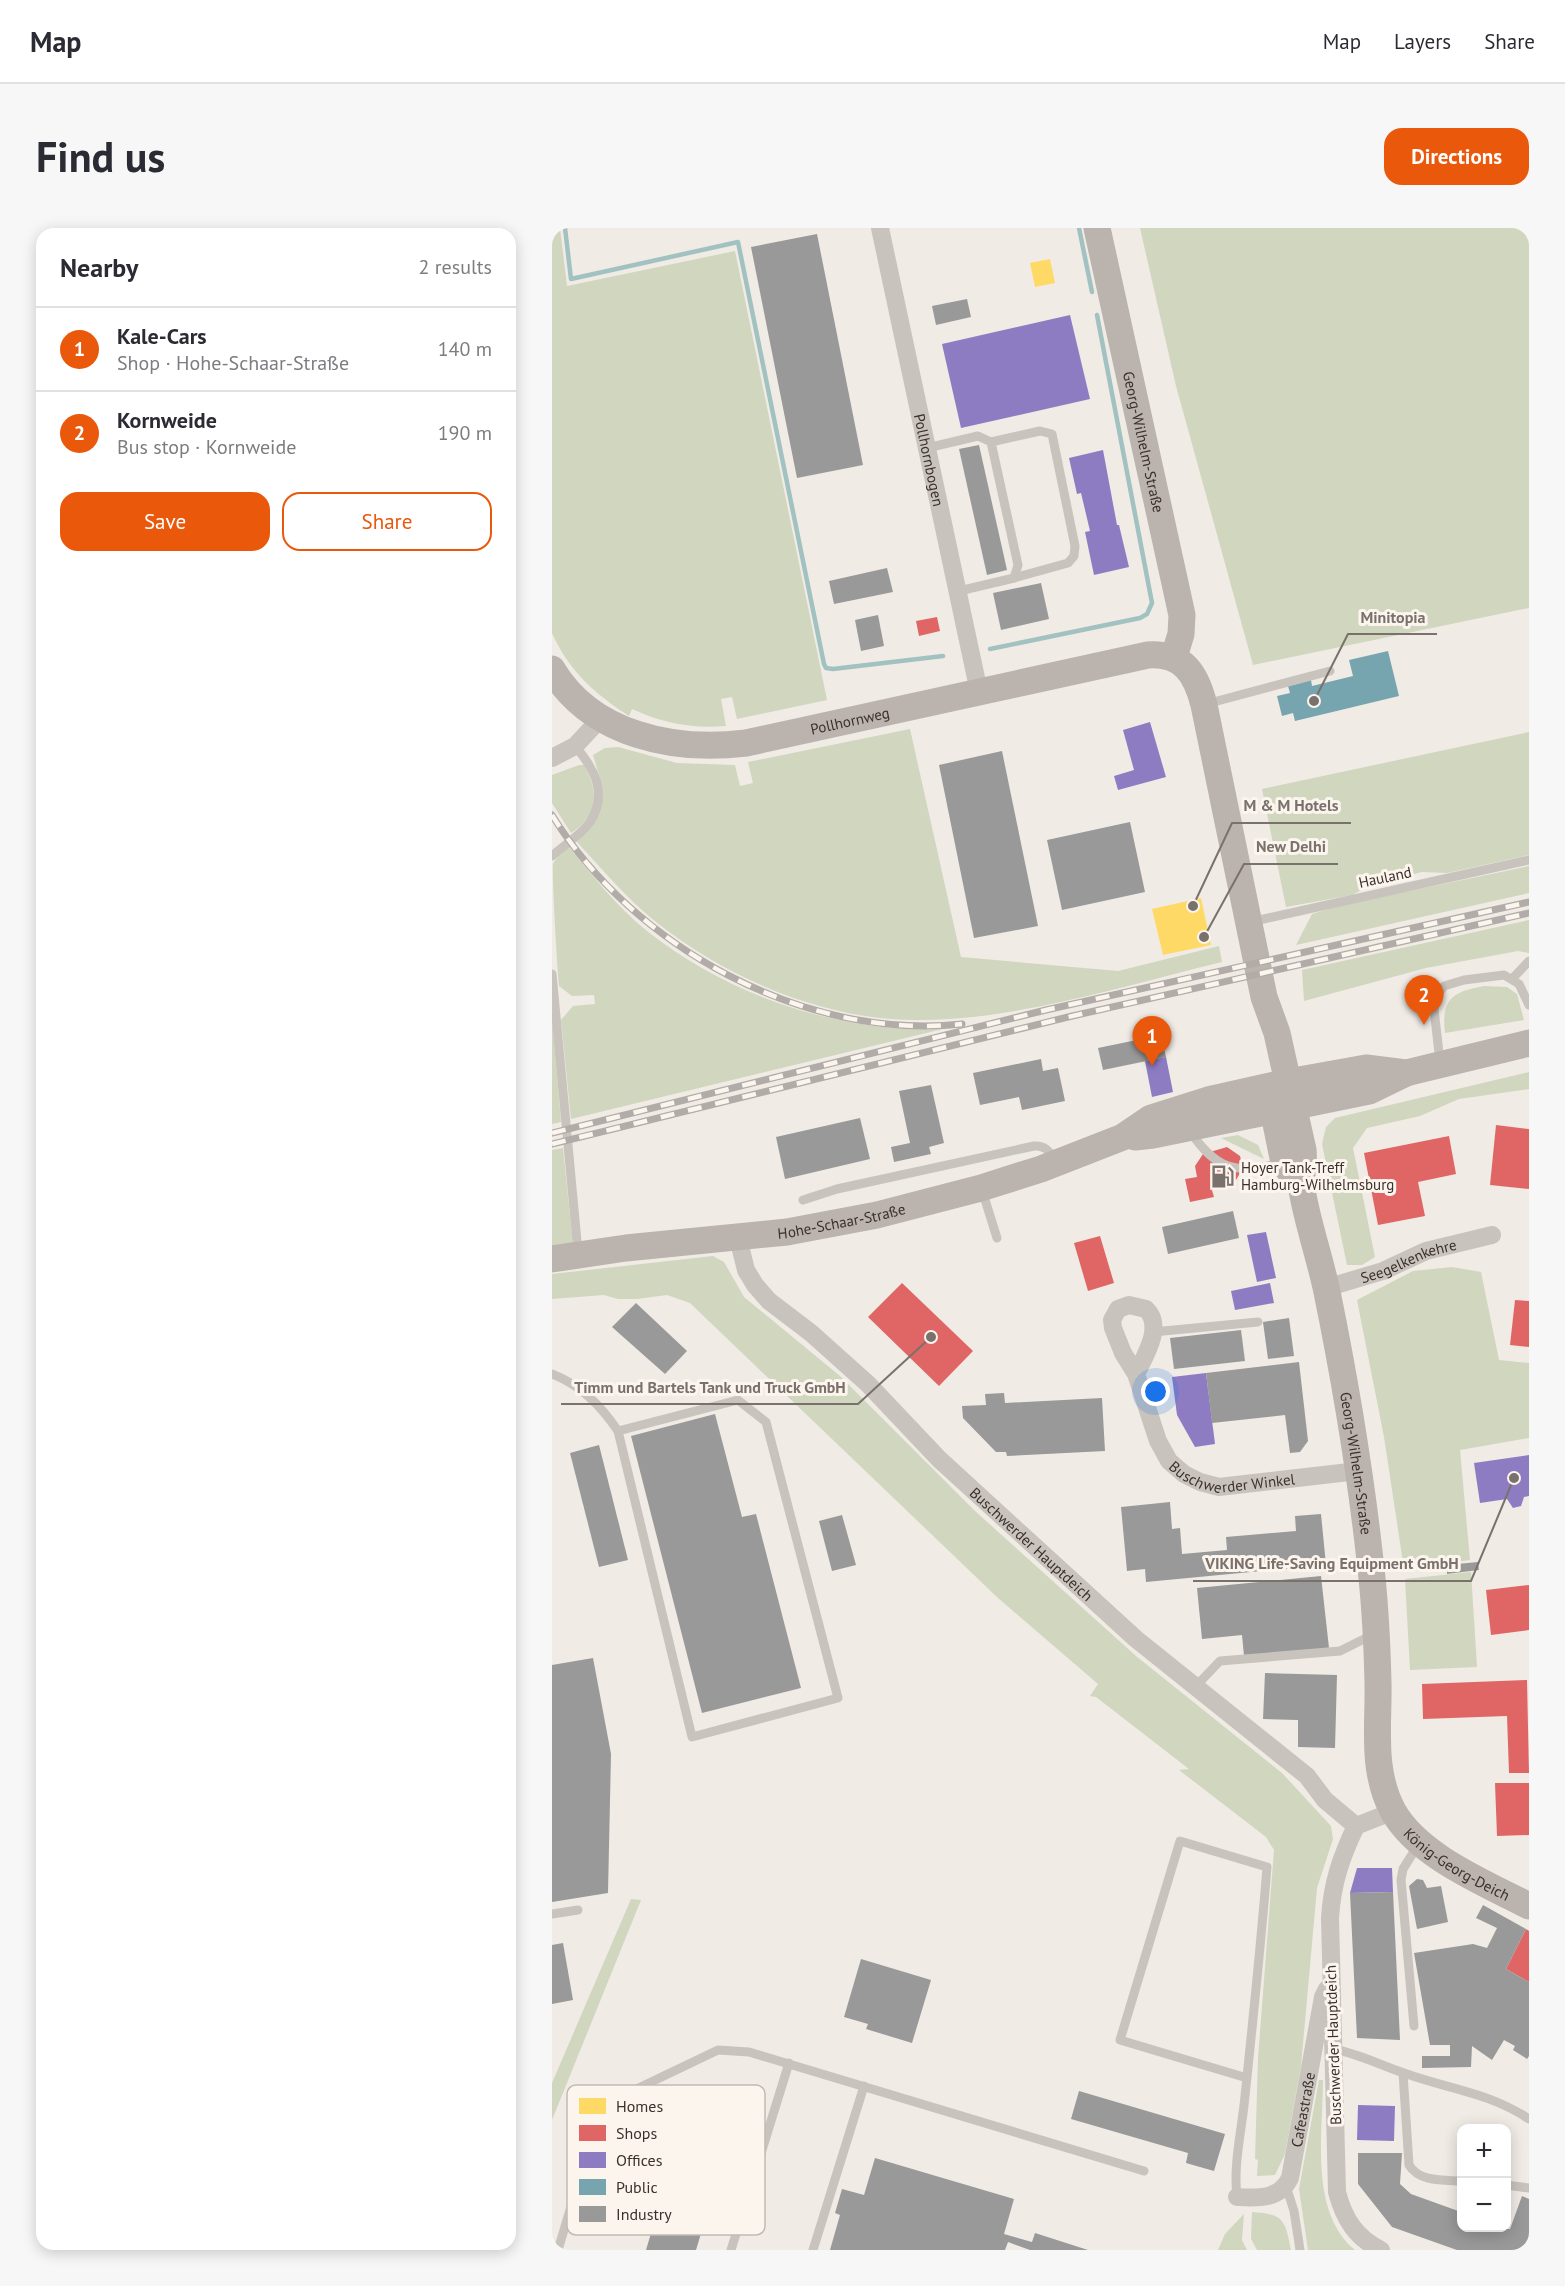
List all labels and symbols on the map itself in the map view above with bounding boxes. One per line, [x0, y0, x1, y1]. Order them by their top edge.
street label: Georg-Wilhelm-Straße [1119, 369, 1169, 514]
street label: Pollhornbogen [910, 412, 949, 508]
callout: Minitopia [1348, 600, 1437, 634]
text: Minitopia [1360, 607, 1426, 627]
street label: Pollhornweg [808, 702, 891, 738]
callout: M & M Hotels [1232, 789, 1351, 823]
text: M & M Hotels [1244, 795, 1339, 815]
callout: New Delhi [1244, 830, 1338, 864]
text: New Delhi [1256, 836, 1326, 856]
street label: Hauland [1357, 862, 1413, 892]
pin: 2 [1404, 976, 1444, 1025]
pin: 1 [1132, 1016, 1172, 1066]
place label: Hoyer Tank-Treff Hamburg-Wilhelmsburg [1241, 1158, 1394, 1194]
fuel station icon: Hoyer Tank-Treff Hamburg-Wilhelmsburg [1210, 1163, 1236, 1189]
street label: Hohe-Schaar-Straße [777, 1199, 907, 1242]
street label: Seegelkenkehre [1358, 1235, 1458, 1287]
callout: Timm und Bartels Tank und Truck GmbH [561, 1370, 858, 1404]
text: Timm und Bartels Tank und Truck GmbH [574, 1377, 846, 1397]
your location [1141, 1377, 1170, 1406]
street label: Georg-Wilhelm-Straße [1337, 1390, 1376, 1536]
street label: Buschwerder Winkel [1166, 1456, 1296, 1497]
street label: Buschwerder Hauptdeich [966, 1483, 1097, 1605]
callout: VIKING Life-Saving Equipment GmbH [1193, 1547, 1471, 1581]
text: VIKING Life-Saving Equipment GmbH [1204, 1553, 1459, 1573]
street label: König-Georg-Deich [1400, 1823, 1513, 1904]
street label: Buschwerder Hauptdeich [1321, 1965, 1345, 2125]
street label: Cafeastraße [1286, 2071, 1319, 2149]
legend [567, 2085, 765, 2235]
text: Homes [616, 2096, 663, 2116]
text: Shops [616, 2123, 657, 2143]
text: Offices [616, 2150, 663, 2170]
text: Public [616, 2177, 658, 2197]
text: Industry [616, 2204, 672, 2224]

